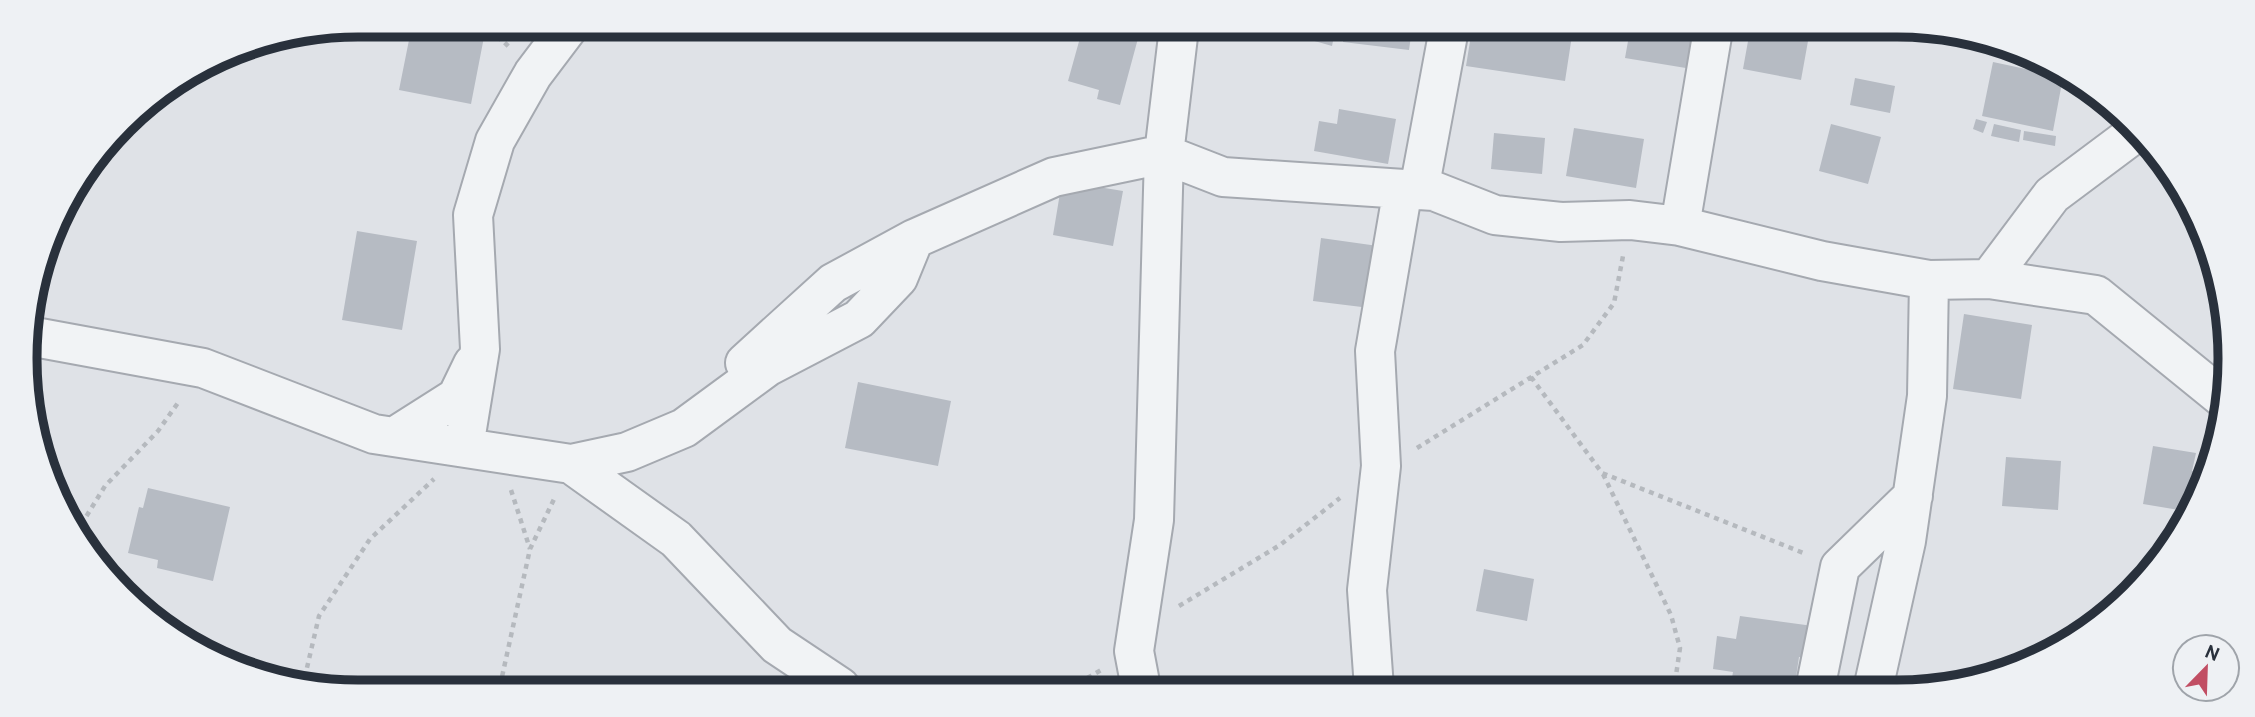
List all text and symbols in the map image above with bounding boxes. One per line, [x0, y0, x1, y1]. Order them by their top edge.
north arrow [2171, 633, 2241, 703]
text: N [2201, 640, 2223, 668]

